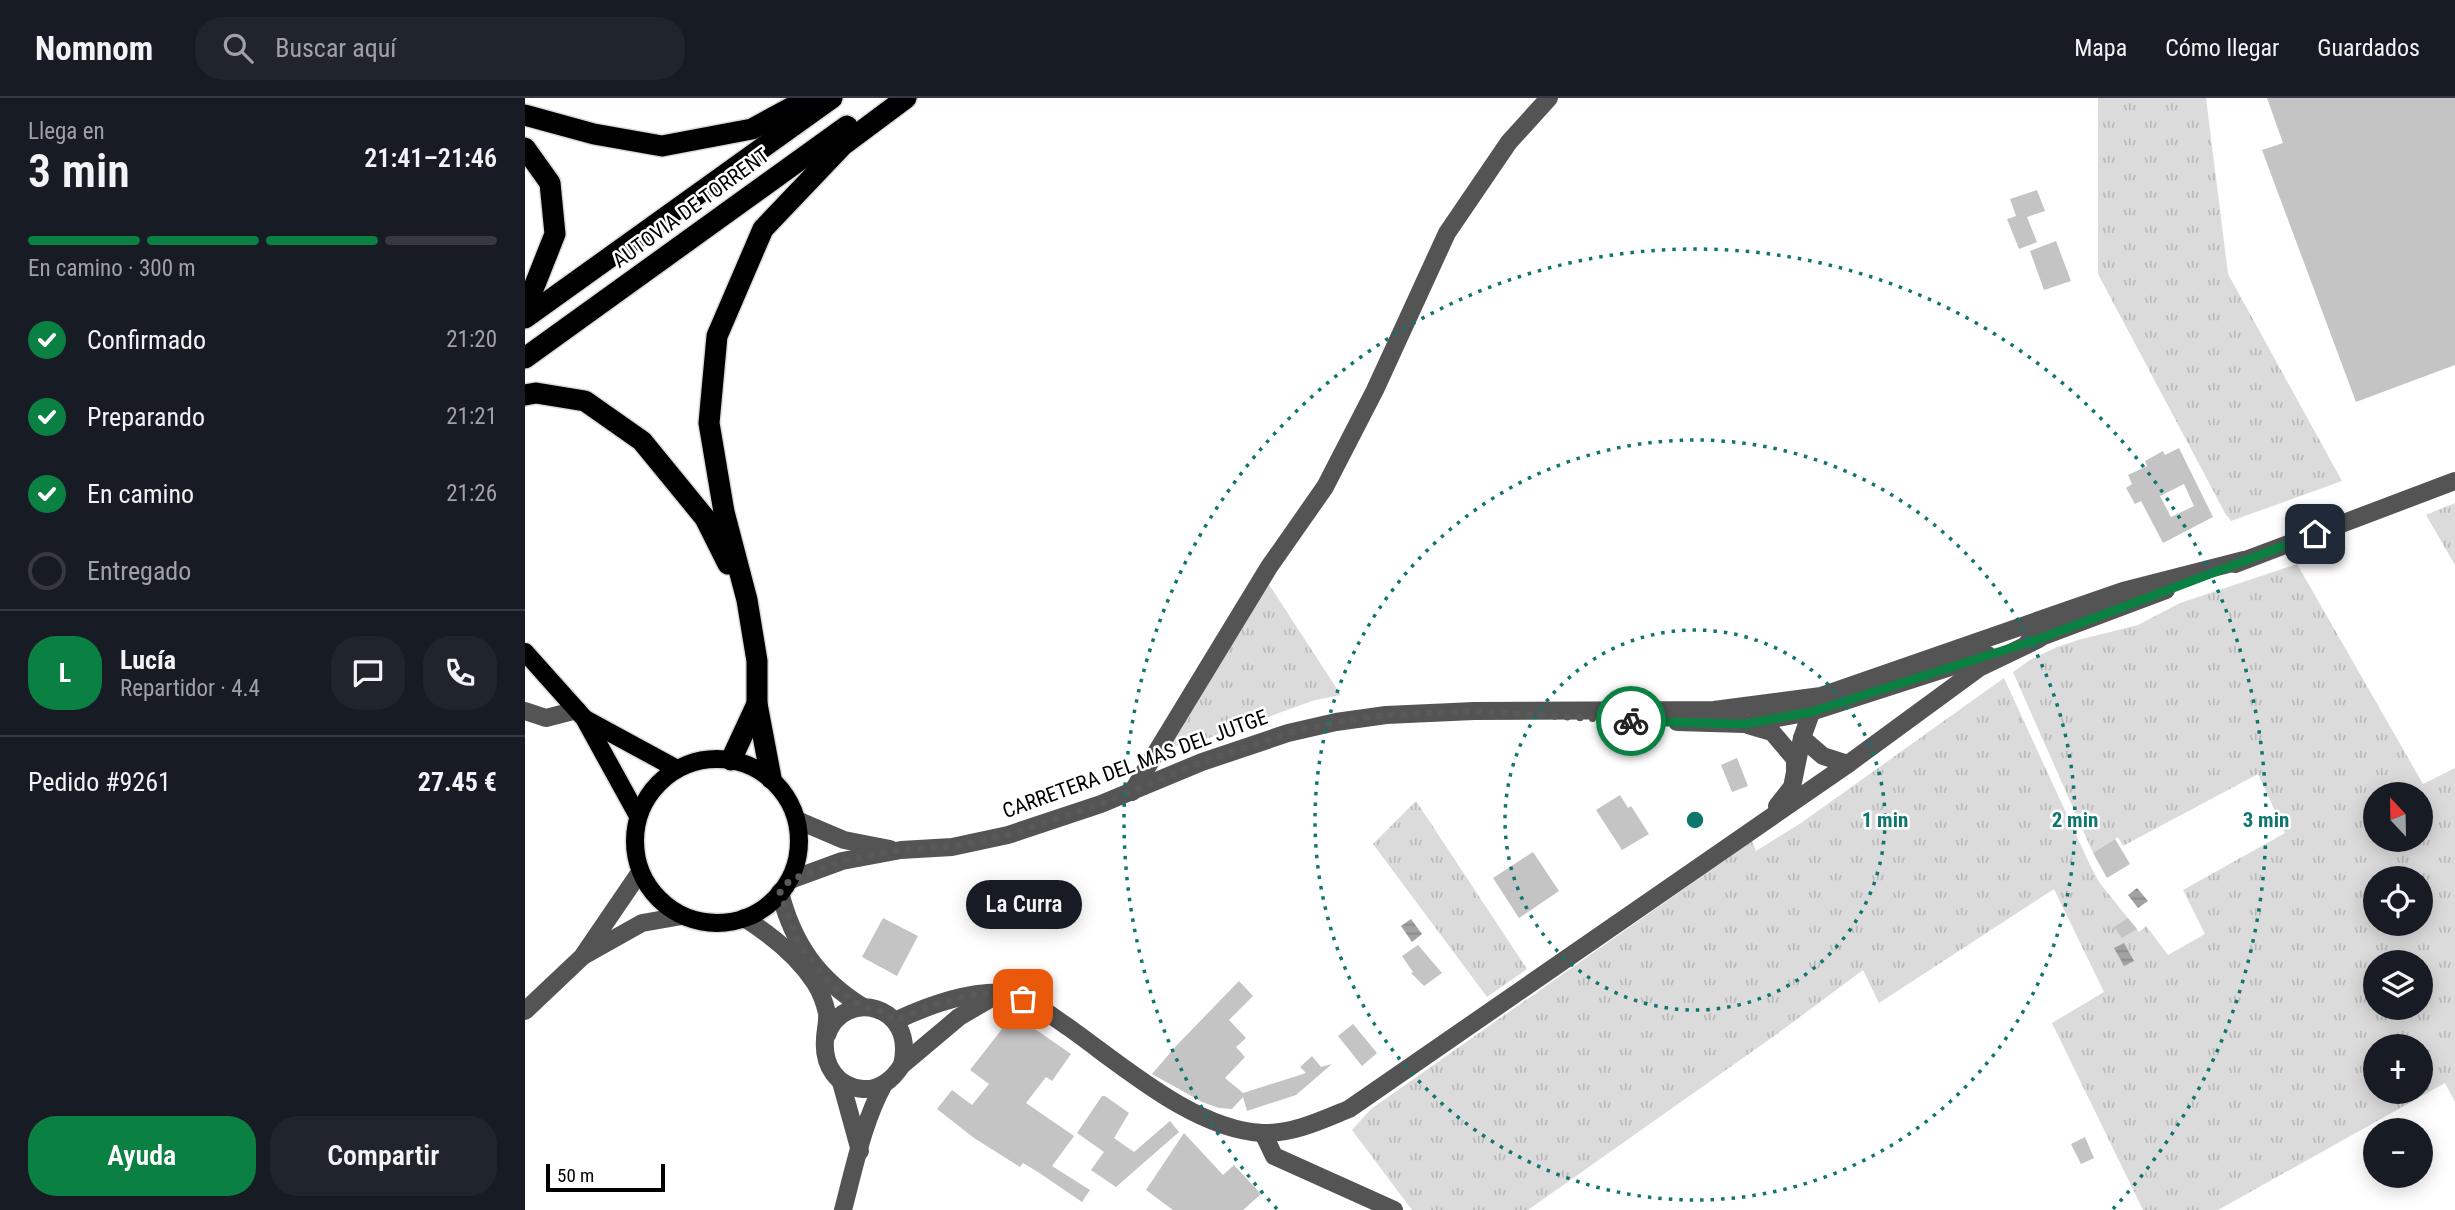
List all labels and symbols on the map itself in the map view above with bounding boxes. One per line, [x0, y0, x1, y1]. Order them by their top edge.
street label: AUTOVIA DE TORRENT [608, 143, 774, 273]
pin [2285, 504, 2345, 564]
courier [1596, 686, 1666, 756]
street label: CARRETERA DEL MAS DEL JUTGE [999, 705, 1271, 823]
north arrow [2363, 782, 2433, 852]
centre of rings [1683, 808, 1707, 832]
text: 1 min [1862, 808, 1908, 832]
text: 2 min [2052, 808, 2098, 832]
text: 3 min [2243, 808, 2289, 832]
callout: La Curra [965, 880, 1081, 929]
pin [993, 969, 1053, 1029]
scale bar [546, 1161, 665, 1193]

